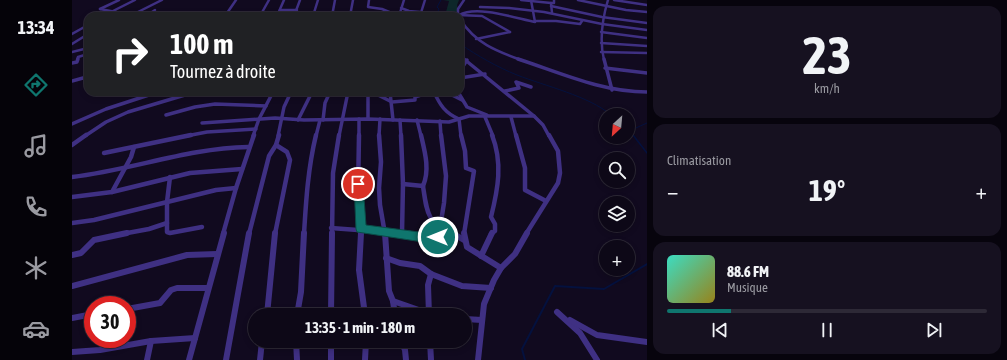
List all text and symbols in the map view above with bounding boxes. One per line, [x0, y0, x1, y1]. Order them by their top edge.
text: 13:34 [17, 17, 55, 38]
text: 23 [803, 25, 851, 85]
icon: right [104, 28, 156, 80]
text: 100 m [170, 28, 233, 60]
text: Tournez à droite [170, 61, 276, 82]
icon: directions [22, 71, 50, 99]
text: km/h [814, 81, 840, 96]
north arrow [599, 108, 635, 144]
map controls [599, 108, 635, 276]
icon: music [22, 132, 50, 160]
button: search [599, 152, 635, 188]
text: Climatisation [667, 153, 731, 168]
pin [341, 167, 375, 201]
icon: arrive [347, 173, 369, 195]
text: 19° [809, 173, 845, 207]
text: − [667, 178, 678, 204]
text: + [976, 178, 987, 204]
icon: phone [22, 193, 50, 221]
button: layers [599, 196, 635, 232]
position arrow [417, 216, 459, 258]
button: + [599, 240, 635, 276]
icon: climate [22, 254, 50, 282]
text: 88.6 FM [727, 263, 769, 280]
text: Musique [727, 280, 768, 295]
speed limit sign: 30 [84, 296, 136, 348]
icon: car [22, 315, 50, 343]
text: 13:35 · 1 min · 180 m [305, 319, 415, 336]
icon: previous [709, 319, 731, 341]
icon: pause [816, 319, 838, 341]
icon: next [923, 319, 945, 341]

